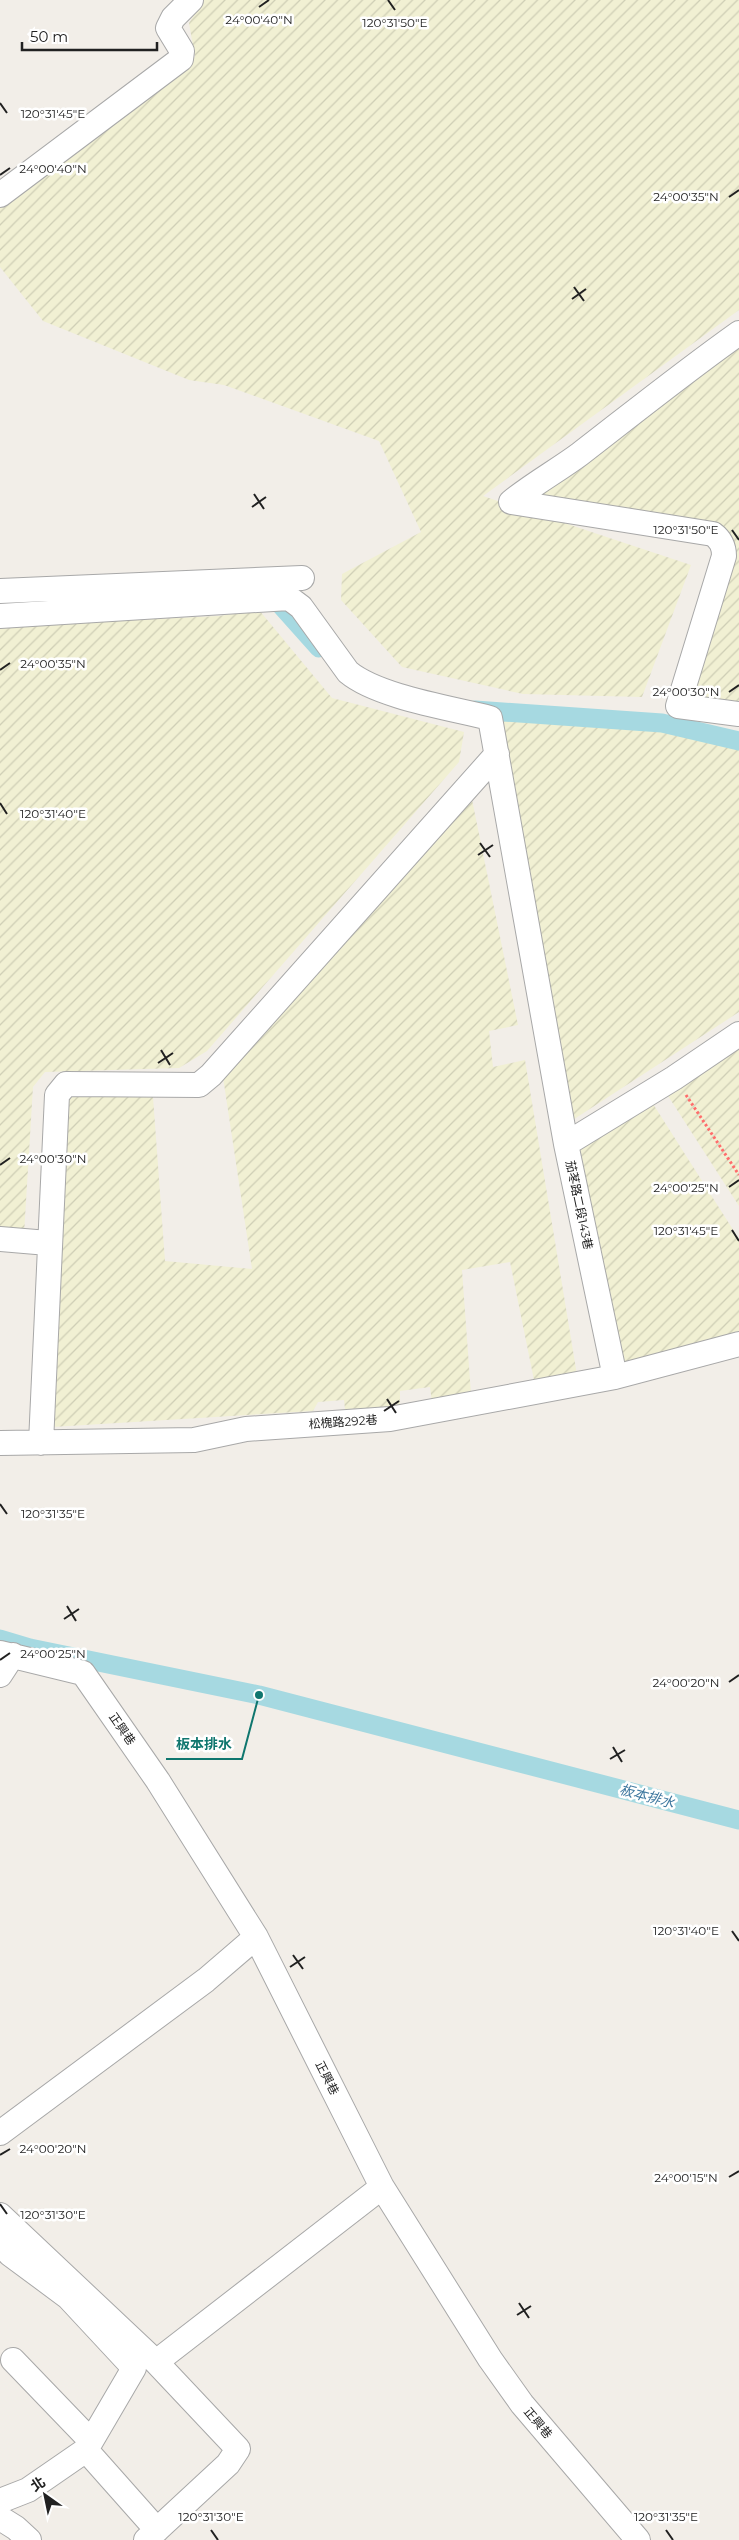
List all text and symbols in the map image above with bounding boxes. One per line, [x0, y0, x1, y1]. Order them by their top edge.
text: 24°00'40"N [225, 12, 293, 27]
text: 120°31'50"E [362, 15, 428, 30]
scale bar [22, 20, 158, 52]
text: 50 m [30, 27, 68, 46]
text: 120°31'45"E [21, 106, 85, 121]
text: 24°00'40"N [19, 161, 87, 176]
text: 24°00'35"N [653, 189, 719, 204]
text: 120°31'50"E [653, 522, 719, 537]
text: 24°00'35"N [20, 656, 86, 671]
text: 24°00'30"N [653, 684, 719, 699]
text: 120°31'40"E [20, 806, 86, 821]
text: 24°00'30"N [20, 1151, 86, 1166]
street label: 茄苳路二段143巷 [563, 1159, 596, 1251]
text: 24°00'25"N [653, 1180, 719, 1195]
text: 120°31'45"E [654, 1223, 718, 1238]
street label: 松槐路292巷 [308, 1412, 378, 1431]
text: 120°31'35"E [21, 1506, 85, 1521]
text: 24°00'25"N [20, 1646, 86, 1661]
text: 24°00'20"N [653, 1675, 719, 1690]
street label: 正興巷 [106, 1710, 139, 1748]
callout: 板本排水 [166, 1730, 242, 1759]
text: 板本排水 [176, 1735, 232, 1753]
water label: 板本排水 [618, 1780, 677, 1812]
text: 120°31'40"E [653, 1923, 719, 1938]
street label: 正興巷 [313, 2058, 342, 2097]
text: 24°00'20"N [20, 2141, 86, 2156]
text: 24°00'15"N [654, 2170, 718, 2185]
text: 120°31'30"E [20, 2207, 86, 2222]
street label: 正興巷 [521, 2404, 556, 2441]
north arrow [20, 2470, 70, 2520]
text: 北 [27, 2473, 49, 2495]
text: 120°31'30"E [178, 2509, 244, 2524]
text: 120°31'35"E [634, 2509, 698, 2524]

